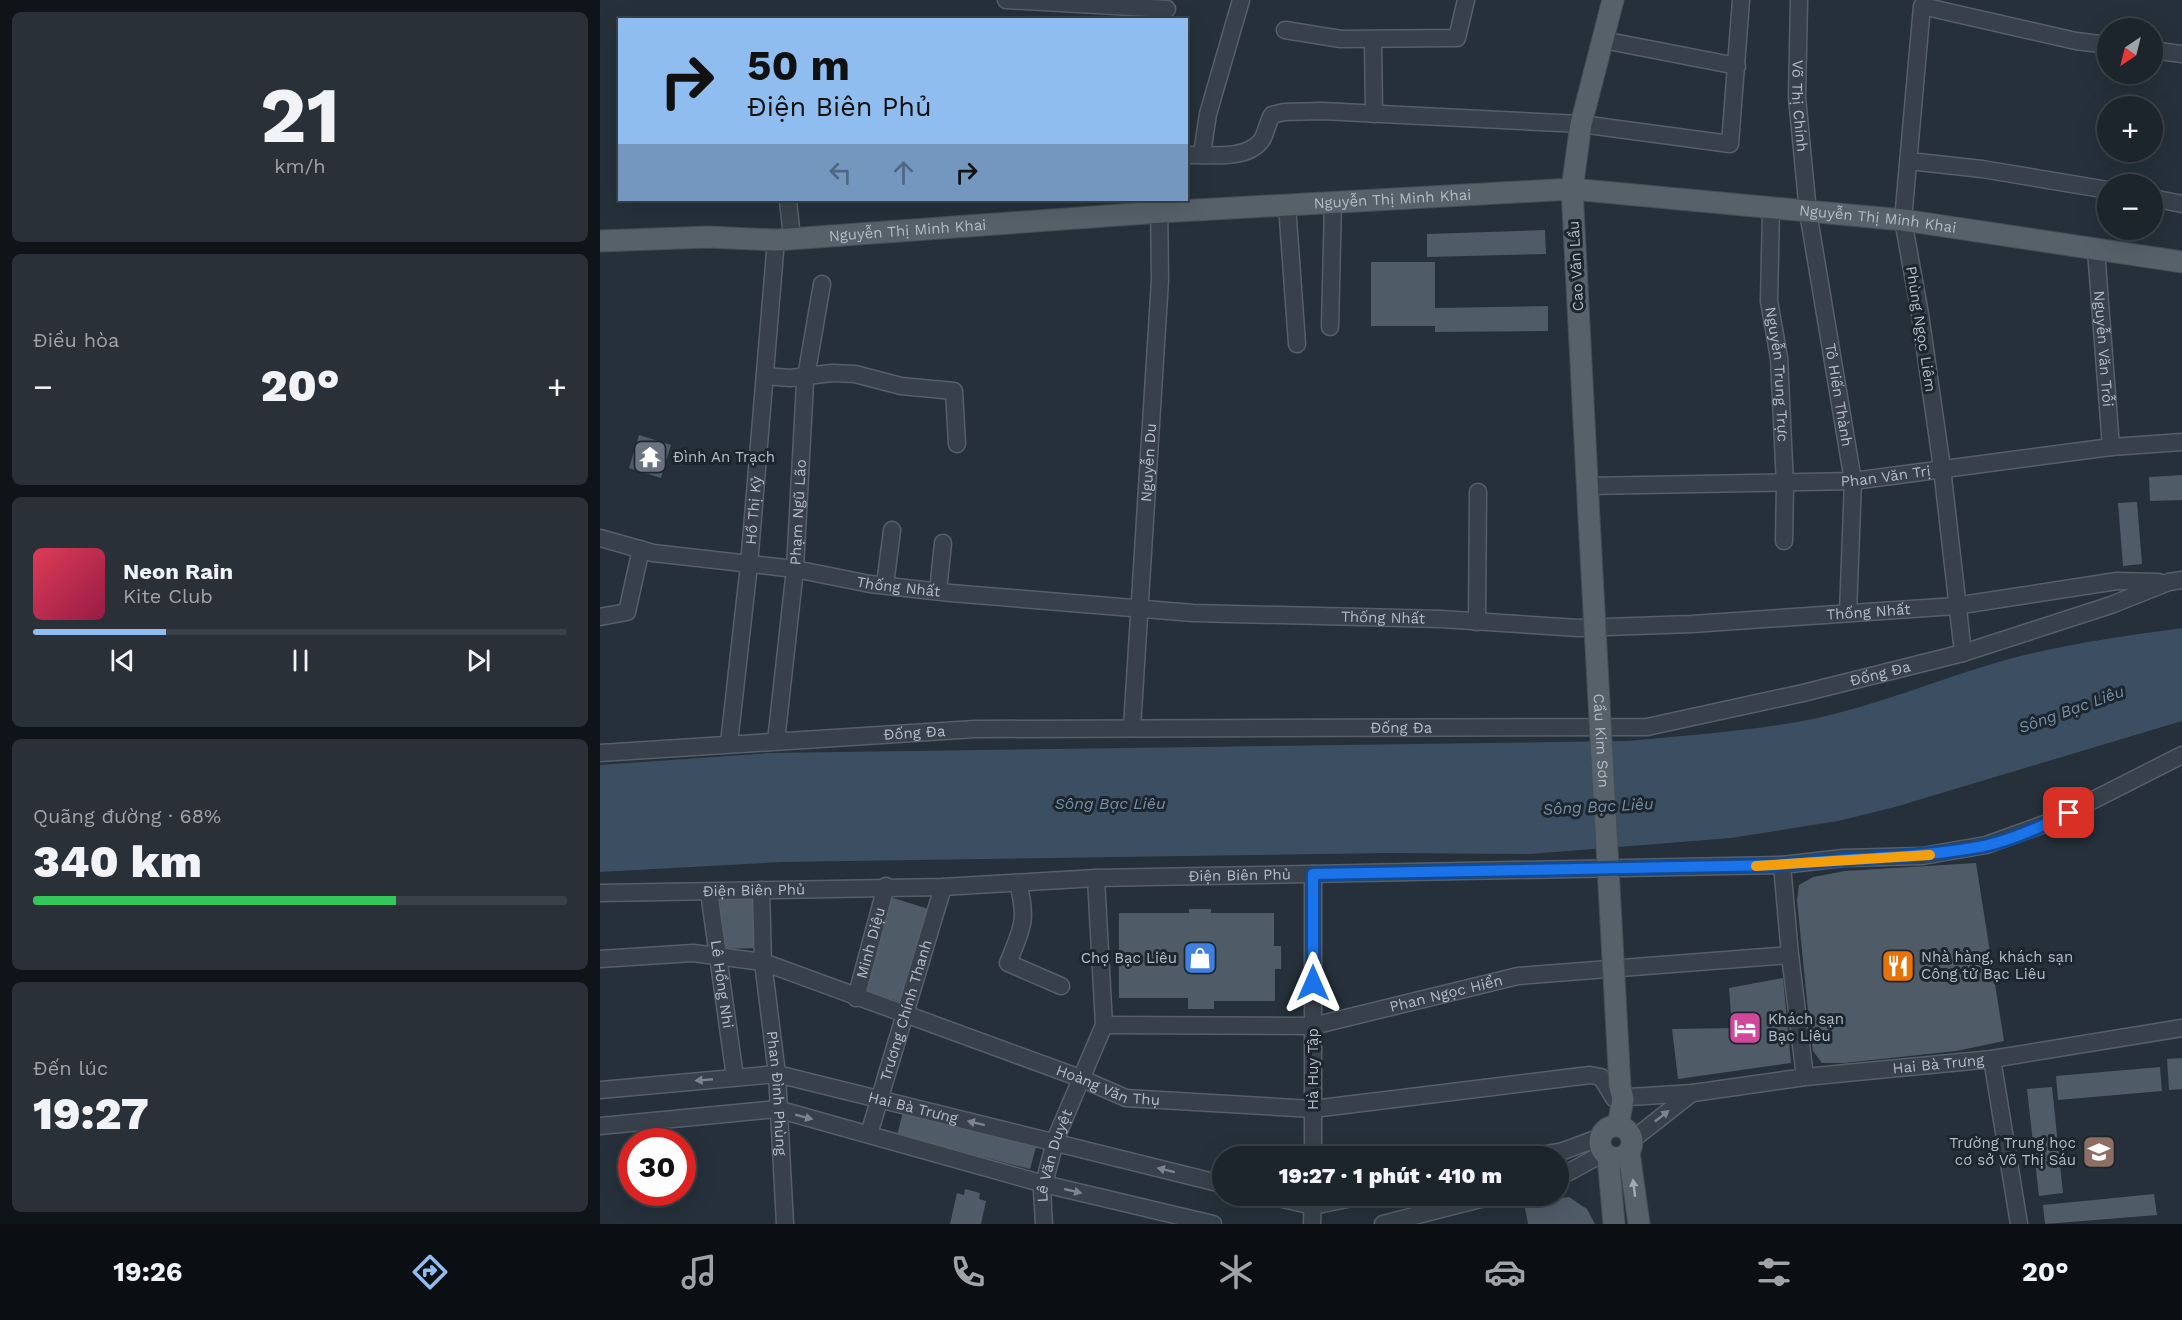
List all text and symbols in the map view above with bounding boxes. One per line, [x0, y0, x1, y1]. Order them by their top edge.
north arrow [2097, 18, 2163, 84]
map controls [2097, 18, 2163, 240]
text: 50 m [747, 41, 850, 90]
icon: right [648, 42, 726, 120]
street label: Võ Thị Chính [1788, 60, 1811, 153]
text: 21 [260, 69, 340, 161]
text: Điện Biên Phủ [747, 91, 932, 123]
button: + [2097, 96, 2163, 162]
text: km/h [274, 154, 326, 178]
icon: left [824, 156, 857, 189]
icon: ahead [887, 156, 920, 189]
icon: right [950, 156, 983, 189]
button: − [2097, 174, 2163, 240]
street label: Nguyễn Thị Minh Khai [1313, 186, 1472, 212]
street label: Nguyễn Thị Minh Khai [1798, 201, 1957, 237]
street label: Nguyễn Thị Minh Khai [828, 216, 987, 245]
street label: Cao Văn Lầu [1565, 220, 1587, 312]
street label: Phùng Ngọc Liêm [1902, 265, 1940, 393]
street label: Nguyễn Văn Trỗi [2090, 290, 2118, 408]
street label: Nguyễn Trung Trực [1761, 305, 1792, 442]
text: Điều hòa [33, 328, 119, 352]
street label: Tô Hiến Thành [1821, 342, 1856, 448]
text: 20° [260, 359, 340, 412]
text: − [33, 367, 53, 406]
text: + [547, 367, 567, 406]
street label: Nguyễn Du [1137, 423, 1160, 503]
temple icon: Đình An Trạch [632, 439, 668, 475]
place label: Đình An Trạch [673, 448, 775, 466]
street label: Phạm Ngũ Lão [786, 459, 810, 566]
street label: Phan Văn Trị [1841, 462, 1932, 490]
street label: Hồ Thị Kỷ [742, 475, 765, 545]
text: Neon Rain [123, 559, 233, 584]
street label: Thống Nhất [855, 573, 942, 601]
text: Kite Club [123, 584, 213, 608]
street label: Thống Nhất [1826, 600, 1912, 624]
street label: Thống Nhất [1341, 608, 1426, 628]
icon: previous [106, 644, 139, 677]
icon: pause [284, 644, 317, 677]
icon: next [462, 644, 495, 677]
street label: Đống Đa [1848, 657, 1913, 690]
water label: Sông Bạc Liêu [2016, 681, 2127, 737]
street label: Cầu Kim Sơn [1590, 693, 1613, 788]
street label: Đống Đa [1370, 719, 1433, 737]
street label: Đống Đa [883, 722, 946, 744]
pin [2043, 787, 2094, 838]
water label: Sông Bạc Liêu [1055, 794, 1166, 813]
water label: Sông Bạc Liêu [1542, 794, 1654, 819]
icon: arrive [2052, 796, 2085, 829]
text: Quãng đường · 68% [33, 804, 221, 828]
text: 340 km [33, 835, 202, 888]
street label: Điện Biên Phủ [1188, 865, 1291, 885]
street label: Điện Biên Phủ [702, 880, 805, 900]
street label: Minh Diệu [853, 905, 889, 981]
street label: Trương Chính Thanh [876, 937, 936, 1083]
street label: Lê Hồng Nhi [707, 939, 737, 1029]
shop icon: Chợ Bạc Liêu [1182, 940, 1218, 976]
restaurant icon: Nhà hàng, khách sạn Công tử Bạc Liêu [1880, 948, 1916, 984]
place label: Nhà hàng, khách sạn Công tử Bạc Liêu [1921, 948, 2073, 983]
place label: Chợ Bạc Liêu [1081, 949, 1177, 967]
position arrow [1281, 951, 1345, 1015]
street label: Phan Ngọc Hiển [1388, 971, 1504, 1016]
hotel icon: Khách sạn Bạc Liêu [1727, 1010, 1763, 1046]
place label: Khách sạn Bạc Liêu [1768, 1010, 1844, 1045]
street label: Hà Huy Tập [1304, 1028, 1322, 1110]
street label: Phan Đình Phùng [763, 1030, 790, 1156]
street label: Hai Bà Trưng [1892, 1051, 1985, 1078]
text: Đến lúc [33, 1056, 108, 1080]
street label: Hoàng Văn Thụ [1054, 1061, 1160, 1109]
one-way arrow [694, 1075, 713, 1085]
text: 19:27 [33, 1087, 149, 1140]
street label: Hai Bà Trưng [866, 1088, 960, 1127]
street label: Lê Văn Duyệt [1033, 1106, 1076, 1203]
one-way arrow [1655, 1111, 1670, 1123]
one-way arrow [795, 1112, 813, 1122]
one-way arrow [967, 1118, 986, 1128]
speed limit sign: 30 [618, 1128, 696, 1206]
place label: Trường Trung học cơ sở Võ Thị Sáu [1949, 1134, 2076, 1169]
school or university icon: Trường Trung học cơ sở Võ Thị Sáu [2081, 1134, 2117, 1170]
text: 19:27 · 1 phút · 410 m [1279, 1163, 1502, 1188]
one-way arrow [1156, 1165, 1175, 1175]
one-way arrow [1630, 1178, 1639, 1197]
one-way arrow [1063, 1187, 1082, 1197]
icon: directions [409, 1251, 451, 1293]
icon: music [678, 1251, 720, 1293]
icon: phone [947, 1251, 989, 1293]
icon: climate [1215, 1251, 1257, 1293]
icon: car [1484, 1251, 1526, 1293]
icon: filters [1753, 1251, 1795, 1293]
text: 19:26 [113, 1256, 183, 1288]
text: 20° [2022, 1256, 2069, 1288]

